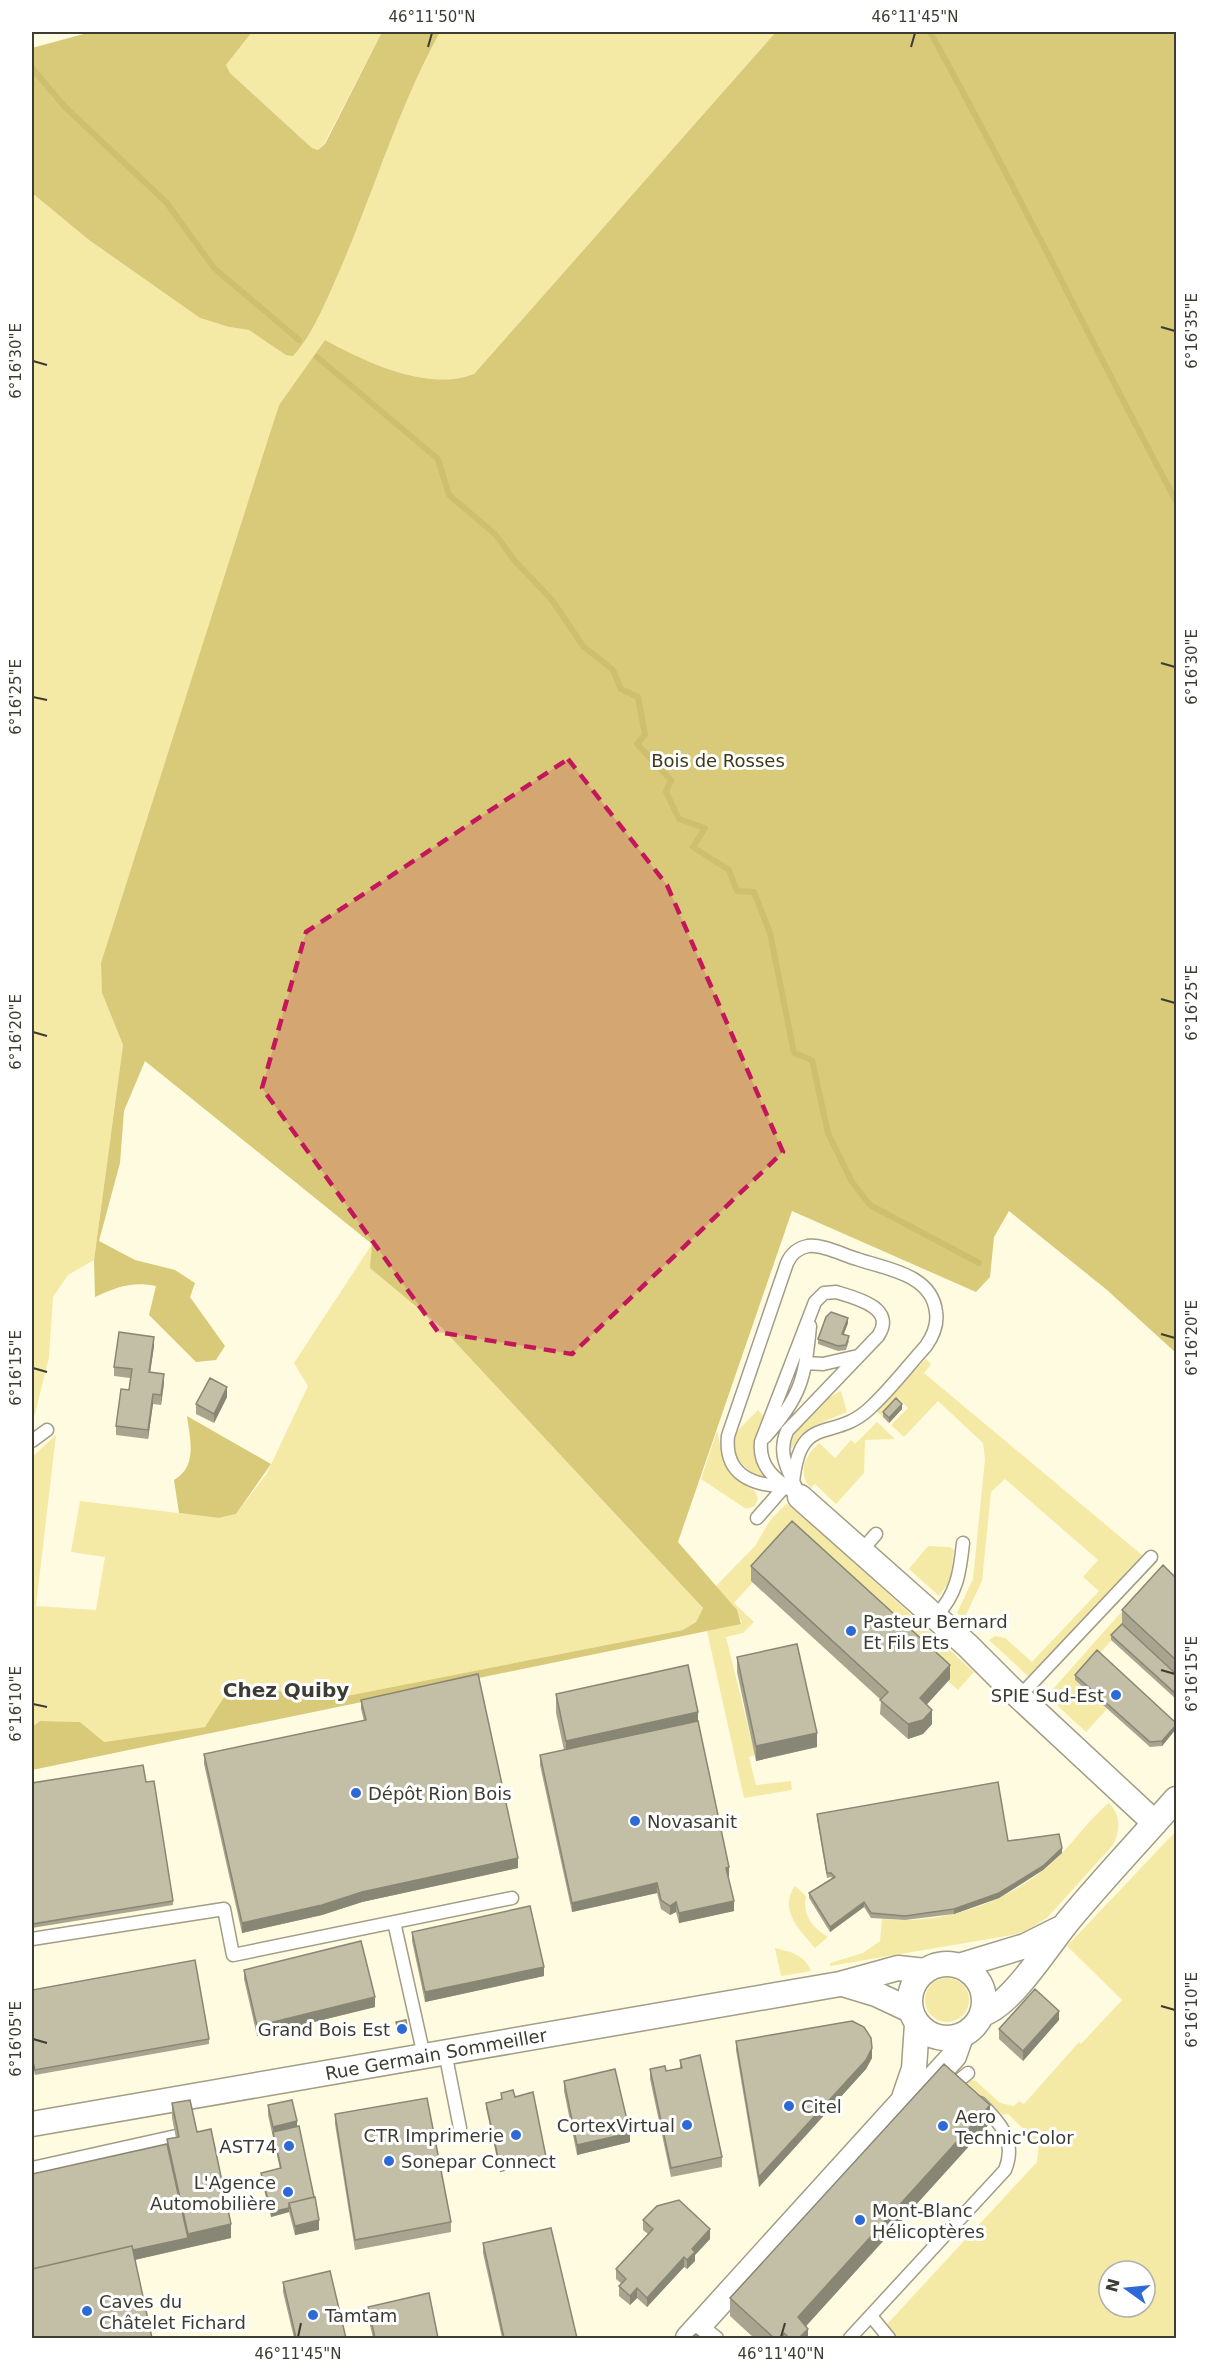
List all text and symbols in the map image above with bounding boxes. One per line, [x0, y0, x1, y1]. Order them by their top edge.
text: 46°11'50"N [388, 8, 476, 26]
text: 46°11'45"N [871, 8, 959, 26]
text: 6°16'35"E [1183, 293, 1201, 369]
text: 6°16'30"E [7, 323, 25, 399]
text: 6°16'30"E [1183, 629, 1201, 705]
text: 6°16'25"E [7, 659, 25, 735]
park label: Bois de Rosses [651, 750, 785, 771]
text: 6°16'25"E [1183, 965, 1201, 1041]
text: 6°16'20"E [7, 994, 25, 1070]
text: 6°16'20"E [1183, 1300, 1201, 1376]
text: 6°16'15"E [7, 1330, 25, 1406]
place label: Pasteur Bernard Et Fils Ets [863, 1611, 1008, 1653]
marker: Pasteur Bernard Et Fils Ets [844, 1624, 858, 1638]
text: 6°16'15"E [1183, 1636, 1201, 1712]
text: 6°16'10"E [7, 1666, 25, 1742]
district label: Chez Quiby [223, 1678, 349, 1702]
place label: SPIE Sud-Est [991, 1685, 1104, 1706]
marker: SPIE Sud-Est [1109, 1688, 1123, 1702]
place label: Dépôt Rion Bois [368, 1783, 512, 1804]
marker: Dépôt Rion Bois [349, 1786, 363, 1800]
place label: Novasanit [647, 1811, 737, 1832]
marker: Novasanit [628, 1814, 642, 1828]
text: 6°16'10"E [1183, 1972, 1201, 2048]
text: 6°16'05"E [7, 2001, 25, 2077]
place label: Grand Bois Est [258, 2019, 390, 2040]
marker: Grand Bois Est [395, 2022, 409, 2036]
street label: Rue Germain Sommeiller [324, 2024, 549, 2084]
place label: Citel [801, 2096, 842, 2117]
marker: Citel [782, 2099, 796, 2113]
place label: Aero Technic'Color [954, 2106, 1074, 2148]
place label: CortexVirtual [557, 2115, 675, 2136]
marker: CortexVirtual [680, 2118, 694, 2132]
marker: Aero Technic'Color [936, 2119, 950, 2133]
place label: CTR Imprimerie [363, 2125, 504, 2146]
marker: CTR Imprimerie [509, 2128, 523, 2142]
place label: AST74 [219, 2136, 277, 2157]
marker: AST74 [282, 2139, 296, 2153]
place label: Sonepar Connect [401, 2151, 556, 2172]
marker: Sonepar Connect [382, 2154, 396, 2168]
place label: L'Agence Automobilière [150, 2172, 276, 2214]
marker: L'Agence Automobilière [281, 2185, 295, 2199]
place label: Mont-Blanc Hélicoptères [872, 2200, 985, 2242]
marker: Mont-Blanc Hélicoptères [853, 2213, 867, 2227]
north arrow [1097, 2259, 1157, 2319]
text: N [1102, 2276, 1124, 2294]
place label: Caves du Châtelet Fichard [99, 2291, 246, 2333]
marker: Caves du Châtelet Fichard [80, 2304, 94, 2318]
place label: Tamtam [324, 2305, 397, 2326]
marker: Tamtam [306, 2308, 320, 2322]
text: 46°11'45"N [254, 2345, 342, 2363]
text: 46°11'40"N [737, 2345, 825, 2363]

